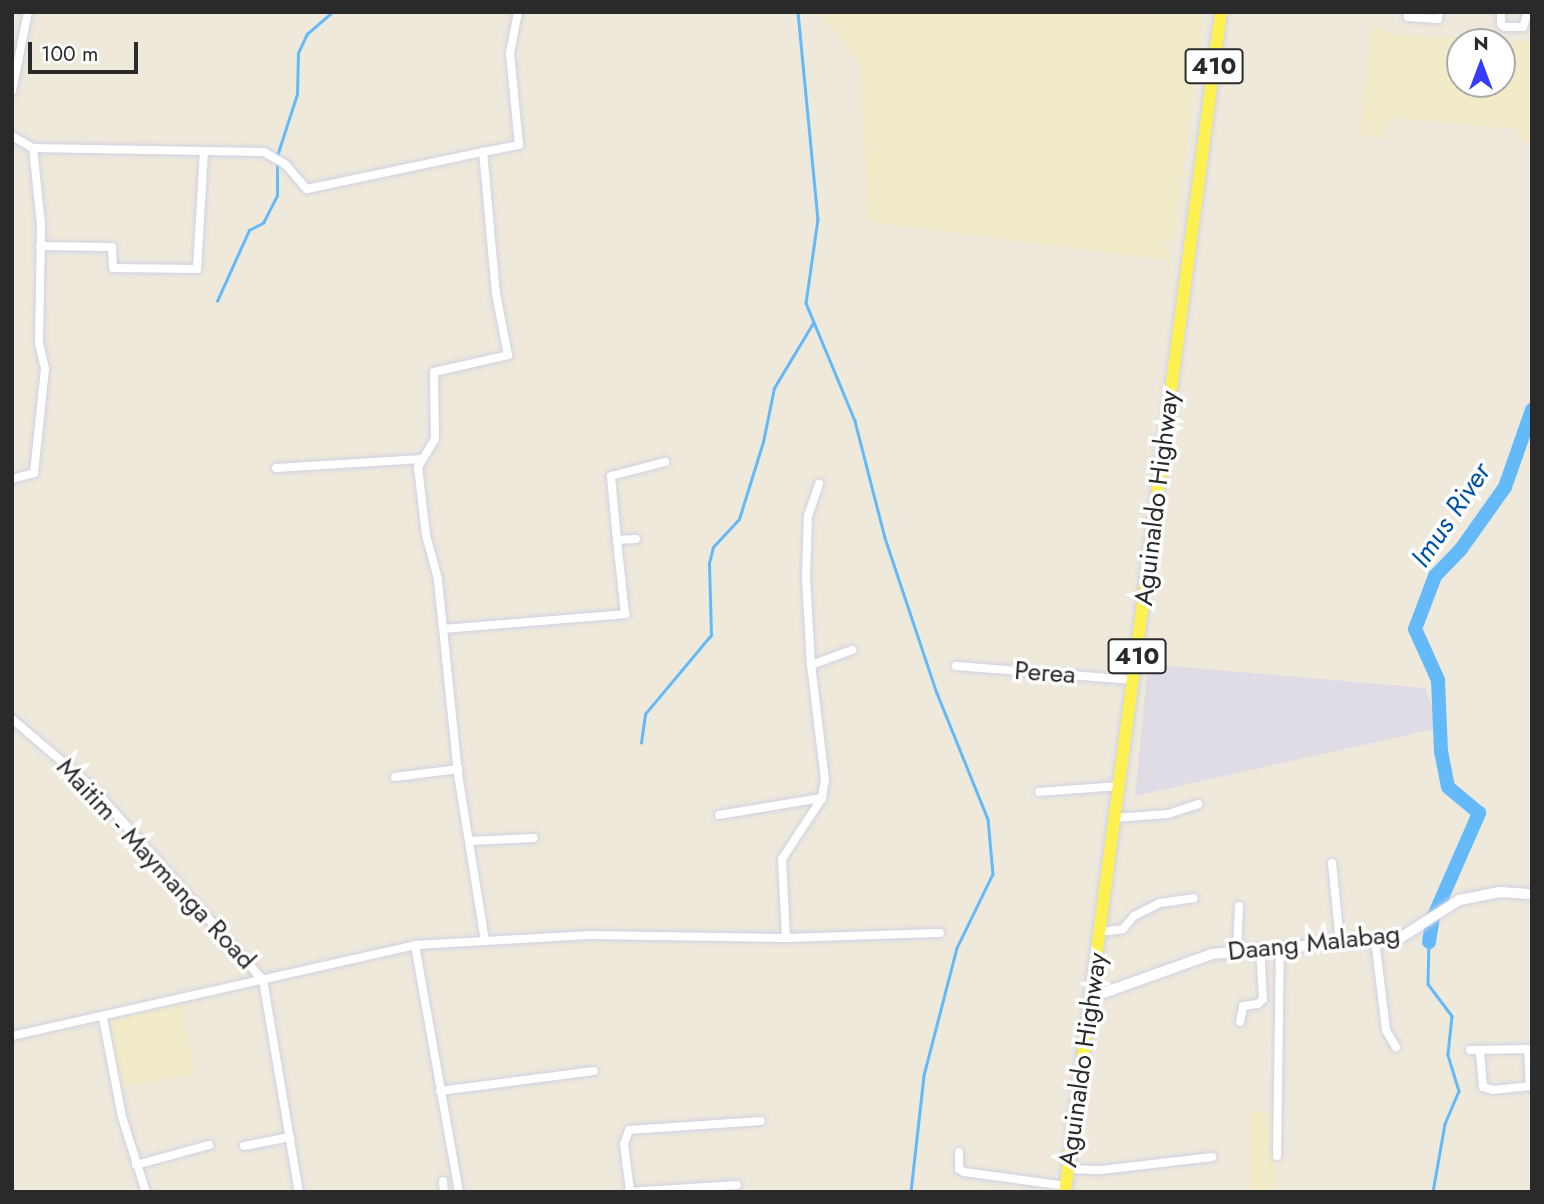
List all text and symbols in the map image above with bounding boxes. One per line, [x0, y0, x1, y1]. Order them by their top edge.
scale bar [32, 28, 142, 72]
north arrow [1446, 28, 1516, 98]
text: N [1473, 30, 1489, 57]
text: 100 m [41, 39, 98, 69]
road number: 410 [1184, 46, 1244, 86]
street label: Aguinaldo Highway [1128, 389, 1186, 607]
water label: Imus River [1404, 456, 1498, 574]
road number: 410 [1107, 636, 1167, 676]
street label: Perea [1013, 655, 1077, 691]
street label: Maitim - Maymanga Road [50, 752, 262, 976]
street label: Daang Malabag [1226, 918, 1402, 968]
street label: Aguinaldo Highway [1052, 951, 1114, 1169]

